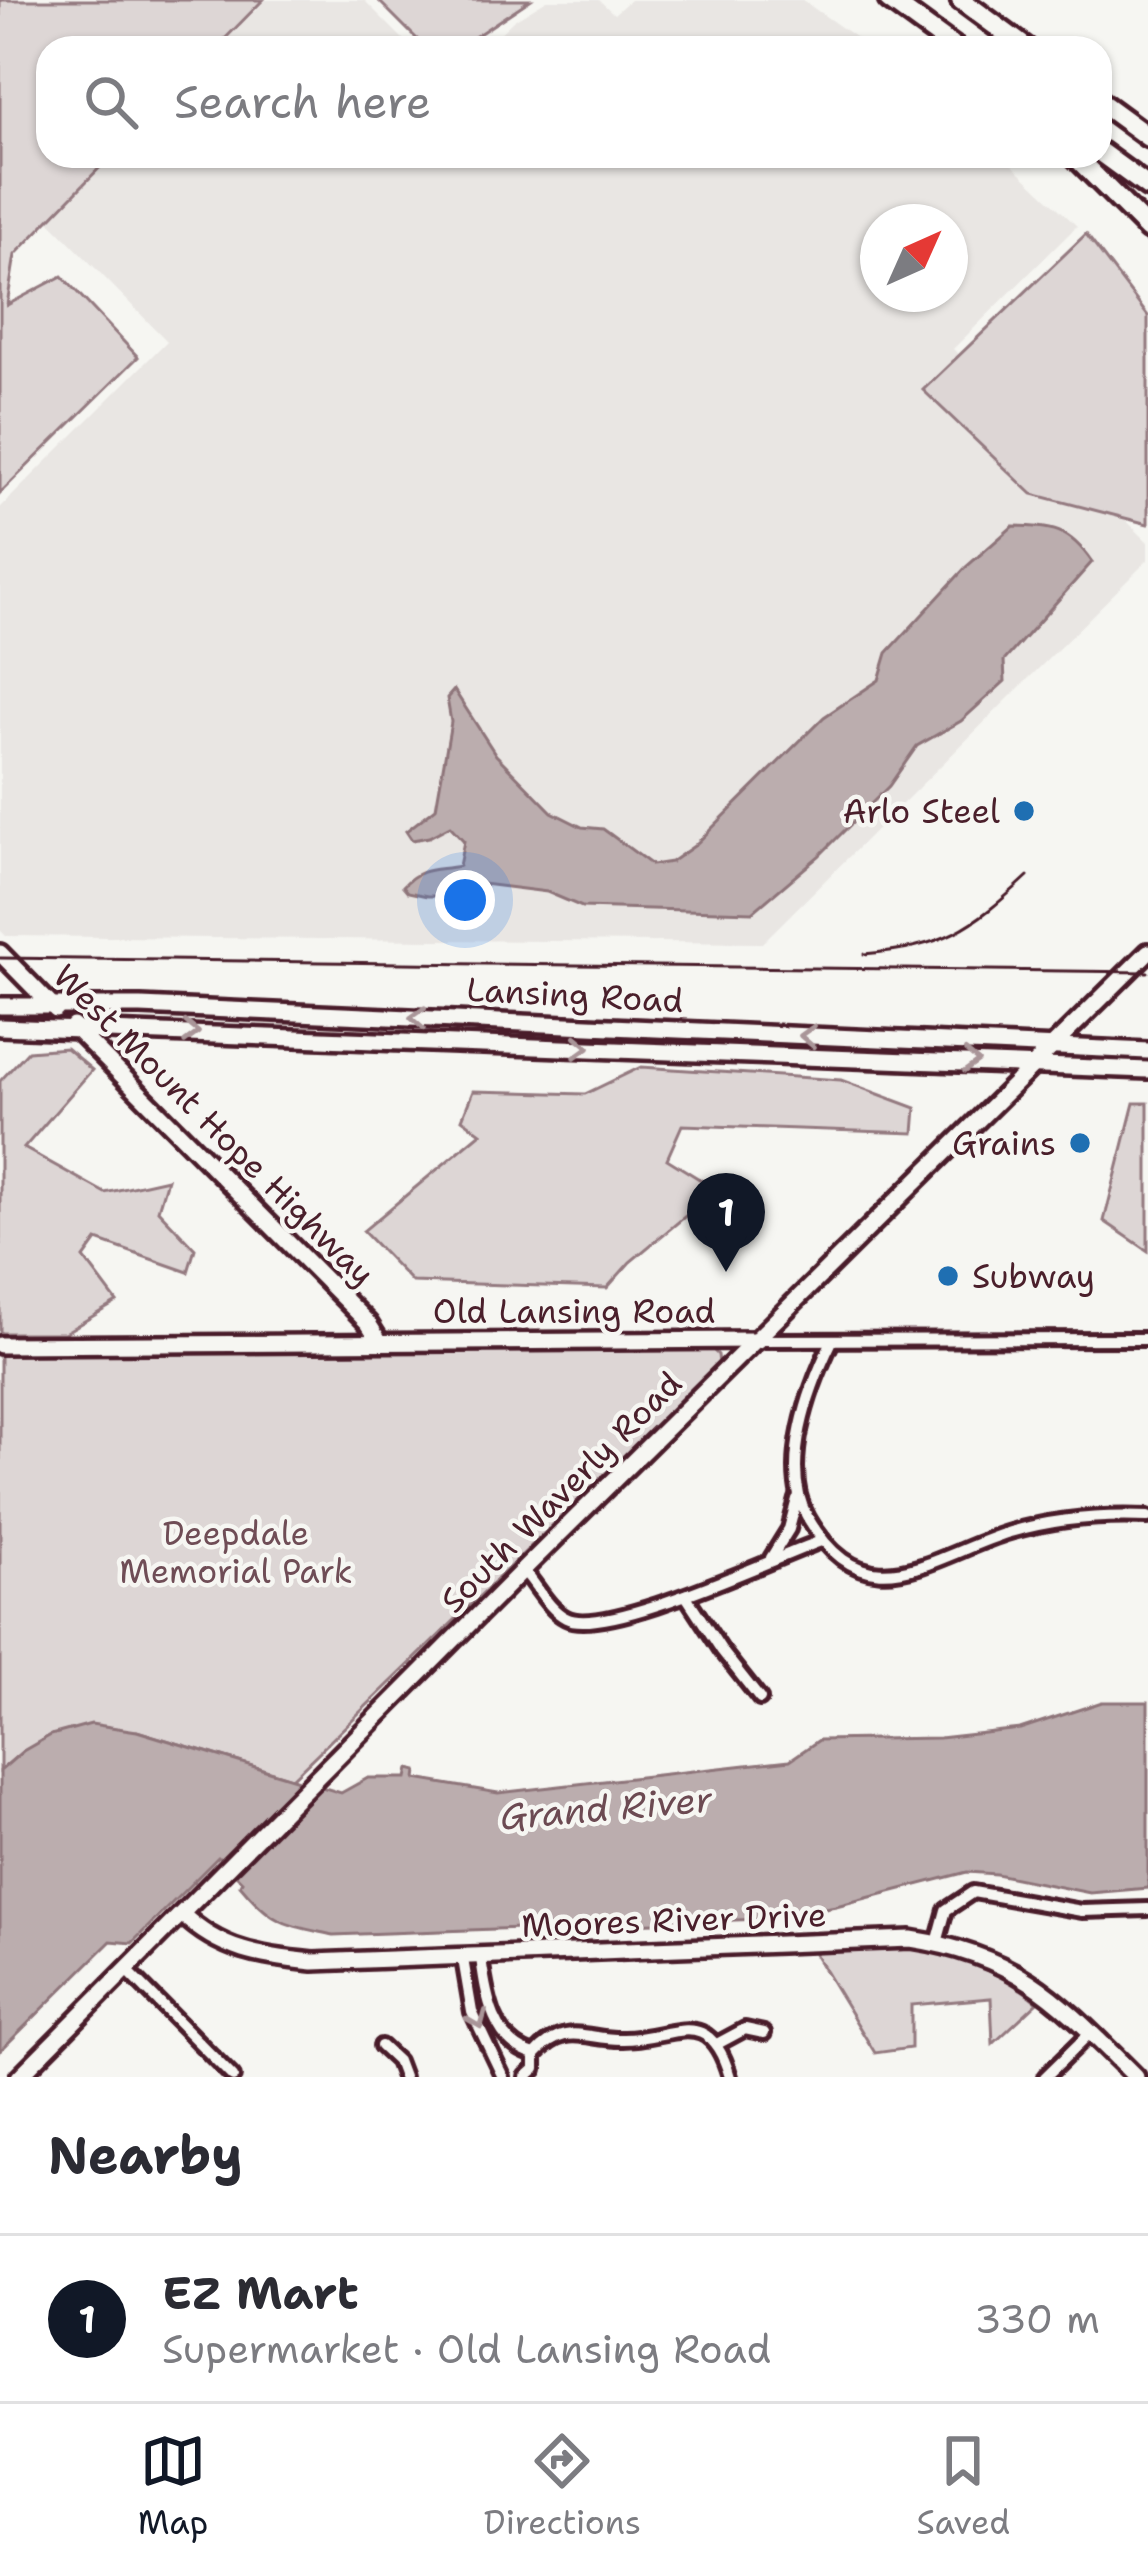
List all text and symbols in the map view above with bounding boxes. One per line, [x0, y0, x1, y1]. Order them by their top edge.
search box [36, 36, 1112, 168]
icon: search [78, 69, 144, 135]
text: Search here [174, 72, 431, 132]
north arrow [860, 204, 968, 312]
place label: Arlo Steel [843, 789, 1000, 834]
marker: Arlo Steel [1011, 798, 1037, 824]
your location [435, 870, 495, 930]
street label: West Mount Hope Highway [43, 954, 385, 1296]
street label: Lansing Road [466, 967, 684, 1023]
one-way arrow [408, 1005, 427, 1031]
one-way arrow [182, 1019, 201, 1045]
one-way arrow [798, 1023, 817, 1049]
one-way arrow [572, 1033, 591, 1059]
one-way arrow [962, 1048, 981, 1074]
place label: Grains [952, 1121, 1056, 1166]
marker: Grains [1067, 1130, 1093, 1156]
pin: 1 [687, 1173, 765, 1272]
place label: Subway [972, 1254, 1095, 1299]
marker: Subway [935, 1263, 961, 1289]
street label: Old Lansing Road [433, 1289, 715, 1334]
street label: South Waverly Road [430, 1361, 692, 1623]
park label: Deepdale Memorial Park [119, 1511, 353, 1594]
water label: Grand River [498, 1774, 715, 1842]
street label: Moores River Drive [521, 1892, 827, 1948]
one-way arrow [464, 2008, 488, 2029]
text: Nearby [48, 2121, 243, 2189]
text: EZ Mart [162, 2263, 359, 2323]
text: 1 [78, 2293, 96, 2345]
text: 330 m [974, 2293, 1100, 2345]
text: Supermarket · Old Lansing Road [162, 2323, 771, 2375]
tab: Map [138, 2428, 208, 2545]
tab: Directions [484, 2428, 641, 2545]
tab: Saved [917, 2428, 1010, 2545]

